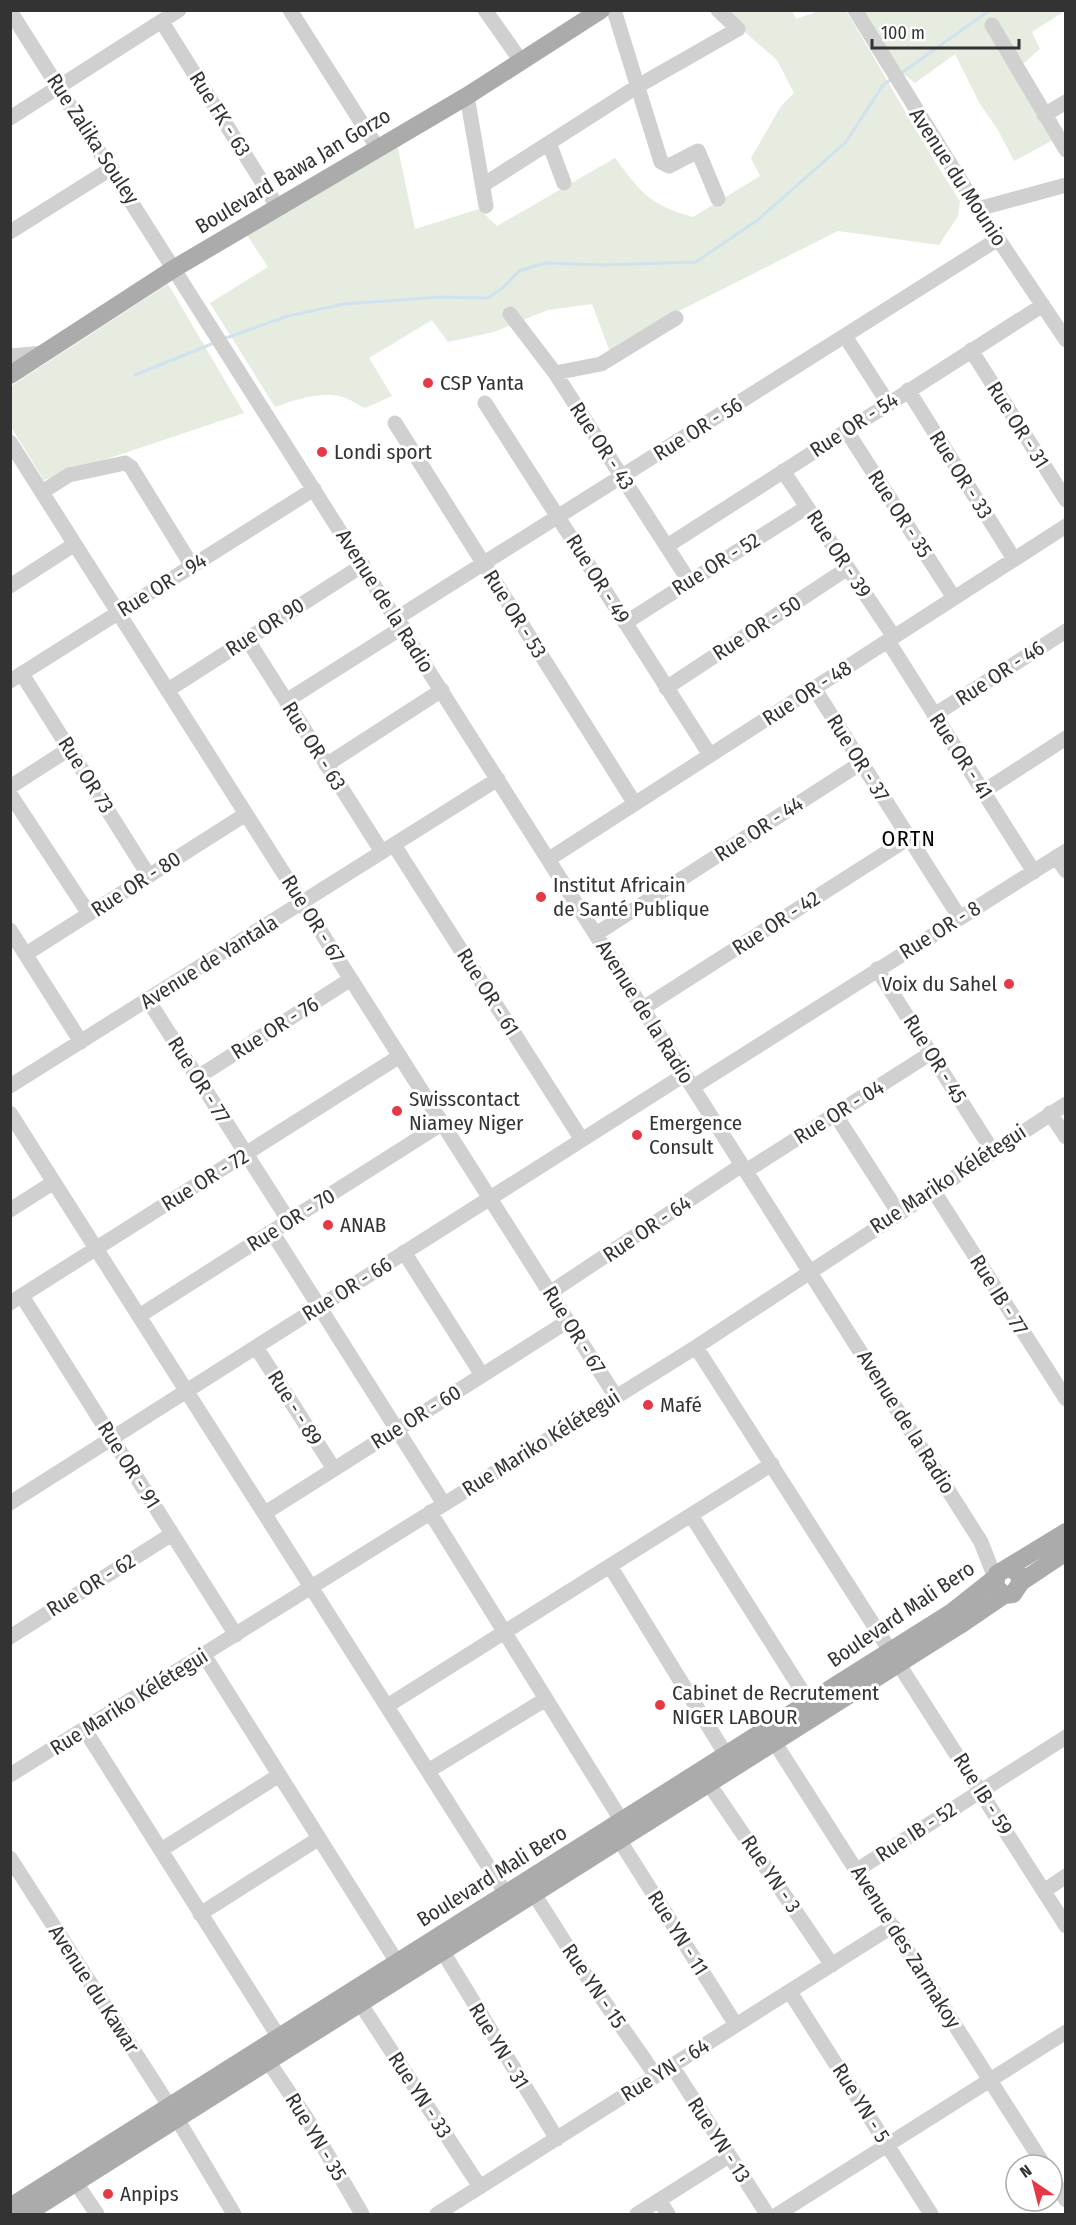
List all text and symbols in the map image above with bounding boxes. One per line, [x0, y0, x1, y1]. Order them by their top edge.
scale bar [872, 12, 1019, 50]
text: 100 m [881, 22, 925, 44]
street label: Rue FK - 63 [184, 67, 256, 161]
street label: Rue Zalika Souley [41, 69, 145, 210]
street label: Boulevard Bawa Jan Gorzo [191, 102, 395, 240]
street label: Avenue du Mounio [904, 103, 1012, 251]
place label: CSP Yanta [440, 370, 524, 396]
marker: CSP Yanta [421, 376, 435, 390]
street label: Rue OR - 31 [981, 377, 1055, 473]
street label: Rue OR - 54 [805, 387, 903, 463]
street label: Rue OR - 56 [649, 391, 747, 467]
street label: Rue OR - 43 [564, 397, 640, 495]
street label: Rue OR - 33 [924, 426, 998, 524]
place label: Londi sport [334, 439, 432, 465]
marker: Londi sport [315, 445, 329, 459]
street label: Rue OR - 35 [862, 465, 938, 563]
street label: Rue OR - 39 [801, 505, 877, 603]
street label: Avenue de la Radio [330, 524, 440, 678]
street label: Rue OR - 52 [667, 527, 765, 601]
street label: Rue OR - 49 [560, 530, 636, 628]
street label: Rue OR - 94 [113, 547, 211, 623]
street label: Rue OR - 53 [478, 565, 552, 663]
street label: Rue OR - 50 [708, 590, 806, 666]
street label: Rue OR 90 [221, 592, 309, 662]
street label: Rue OR - 46 [951, 635, 1049, 711]
street label: Rue OR - 48 [758, 655, 856, 731]
street label: Rue OR - 63 [277, 697, 351, 795]
street label: Rue OR - 41 [924, 708, 998, 804]
street label: Rue OR - 37 [821, 710, 895, 806]
street label: Rue OR 73 [52, 732, 120, 818]
street label: Rue OR - 44 [710, 791, 808, 867]
district label: ORTN [882, 825, 936, 852]
street label: Rue OR - 80 [86, 845, 186, 923]
street label: Rue OR - 67 [276, 870, 350, 968]
place label: Institut Africain de Santé Publique [553, 872, 709, 922]
street label: Rue OR - 42 [727, 885, 825, 961]
marker: Institut Africain de Santé Publique [534, 890, 548, 904]
street label: Rue OR - 8 [895, 895, 985, 965]
street label: Avenue de Yantala [135, 909, 283, 1015]
street label: Avenue de la Radio [590, 935, 700, 1089]
street label: Rue OR - 61 [451, 944, 525, 1040]
place label: Voix du Sahel [882, 971, 997, 997]
marker: Voix du Sahel [1002, 977, 1016, 991]
street label: Rue OR - 76 [226, 991, 324, 1065]
street label: Rue OR - 45 [898, 1010, 972, 1108]
street label: Rue OR - 77 [162, 1032, 236, 1128]
street label: Rue OR - 04 [789, 1074, 889, 1150]
place label: Swisscontact Niamey Niger [409, 1086, 524, 1136]
marker: Swisscontact Niamey Niger [390, 1104, 404, 1118]
place label: Emergence Consult [649, 1110, 742, 1160]
street label: Rue Mariko Kélétegui [865, 1119, 1031, 1239]
marker: Emergence Consult [630, 1128, 644, 1142]
street label: Rue OR - 72 [157, 1143, 253, 1217]
street label: Rue OR - 70 [242, 1183, 340, 1257]
street label: Rue OR - 64 [598, 1190, 696, 1268]
place label: ANAB [340, 1212, 386, 1238]
marker: ANAB [321, 1218, 335, 1232]
street label: Rue IB - 77 [964, 1250, 1034, 1340]
street label: Rue OR - 66 [297, 1251, 397, 1327]
street label: Rue OR - 67 [537, 1281, 611, 1379]
street label: Avenue de la Radio [851, 1345, 961, 1499]
street label: Rue - - 89 [262, 1366, 328, 1450]
street label: Rue OR - 60 [366, 1379, 466, 1455]
street label: Rue Mariko Kélétegui [457, 1384, 625, 1502]
place label: Mafé [660, 1392, 702, 1418]
marker: Mafé [641, 1398, 655, 1412]
street label: Rue OR - 91 [92, 1417, 166, 1513]
street label: Rue OR - 62 [42, 1548, 140, 1622]
street label: Boulevard Mali Bero [822, 1555, 980, 1673]
street label: Rue Mariko Kélétegui [45, 1643, 213, 1761]
place label: Cabinet de Recrutement NIGER LABOUR [672, 1680, 879, 1730]
marker: Cabinet de Recrutement NIGER LABOUR [653, 1698, 667, 1712]
street label: Rue IB - 59 [948, 1748, 1018, 1840]
street label: Rue IB - 52 [871, 1796, 961, 1868]
street label: Boulevard Mali Bero [412, 1819, 572, 1933]
street label: Rue YN - 3 [736, 1830, 806, 1918]
street label: Avenue des Zarmakoy [845, 1861, 967, 2034]
street label: Rue YN - 11 [642, 1886, 714, 1980]
street label: Avenue du Kawar [43, 1920, 145, 2058]
street label: Rue YN - 15 [556, 1939, 632, 2033]
street label: Rue YN - 31 [463, 1998, 535, 2094]
street label: Rue YN - 64 [616, 2033, 714, 2107]
street label: Rue YN - 33 [383, 2047, 457, 2143]
street label: Rue YN - 5 [827, 2059, 895, 2147]
street label: Rue YN - 35 [280, 2088, 352, 2186]
street label: Rue YN - 13 [682, 2093, 756, 2187]
north arrow [1004, 2153, 1064, 2213]
text: N [1016, 2161, 1035, 2182]
place label: Anpips [120, 2181, 179, 2207]
marker: Anpips [101, 2187, 115, 2201]

